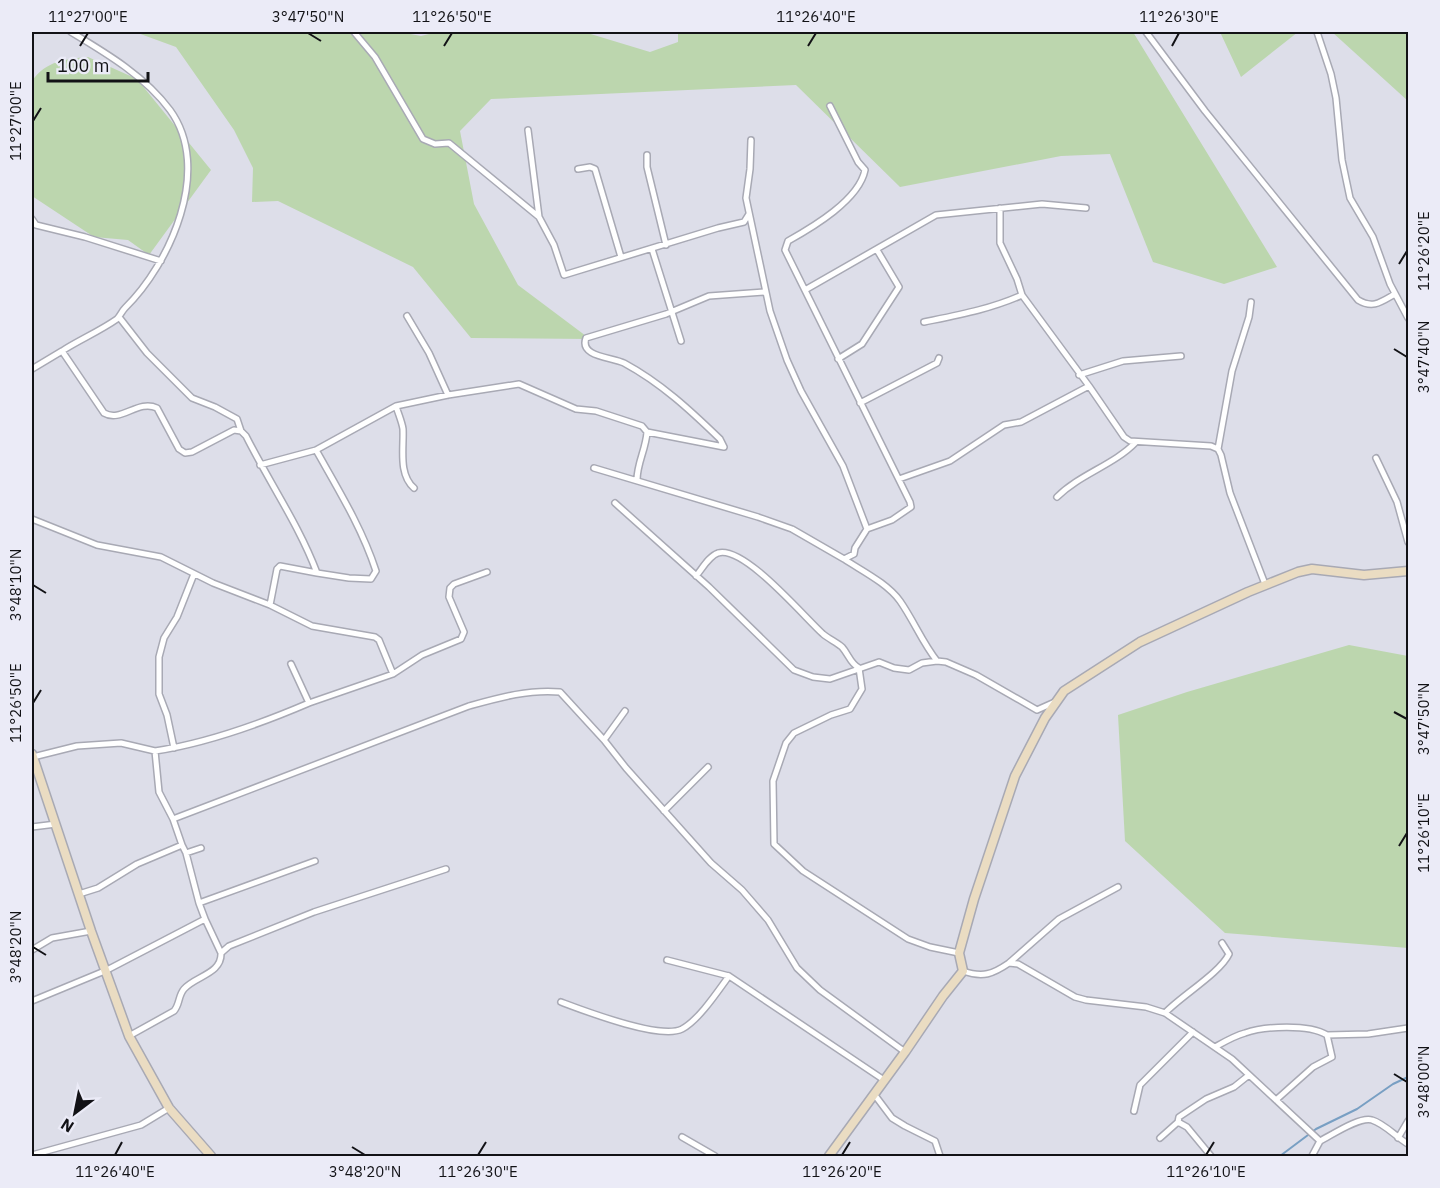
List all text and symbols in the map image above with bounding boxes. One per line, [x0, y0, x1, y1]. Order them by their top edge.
text: 11°27'00"E [48, 7, 128, 26]
text: 3°47'50"N [272, 7, 344, 26]
text: 11°26'50"E [412, 7, 492, 26]
text: 11°26'40"E [776, 7, 856, 26]
text: 11°26'30"E [1139, 7, 1219, 26]
scale bar [48, 45, 148, 83]
text: 100 m [57, 54, 109, 77]
text: 11°27'00"E [6, 81, 25, 161]
text: 11°26'20"E [1414, 211, 1433, 291]
text: 3°47'40"N [1414, 321, 1433, 393]
text: 3°48'10"N [6, 549, 25, 621]
text: 11°26'50"E [6, 663, 25, 743]
text: 3°47'50"N [1414, 683, 1433, 755]
text: 11°26'10"E [1414, 793, 1433, 873]
text: 3°48'20"N [6, 911, 25, 983]
text: 3°48'00"N [1414, 1046, 1433, 1118]
north arrow [45, 1083, 105, 1143]
text: N [57, 1114, 77, 1137]
text: 11°26'40"E [75, 1162, 155, 1181]
text: 3°48'20"N [329, 1162, 401, 1181]
text: 11°26'30"E [438, 1162, 518, 1181]
text: 11°26'20"E [802, 1162, 882, 1181]
text: 11°26'10"E [1166, 1162, 1246, 1181]

